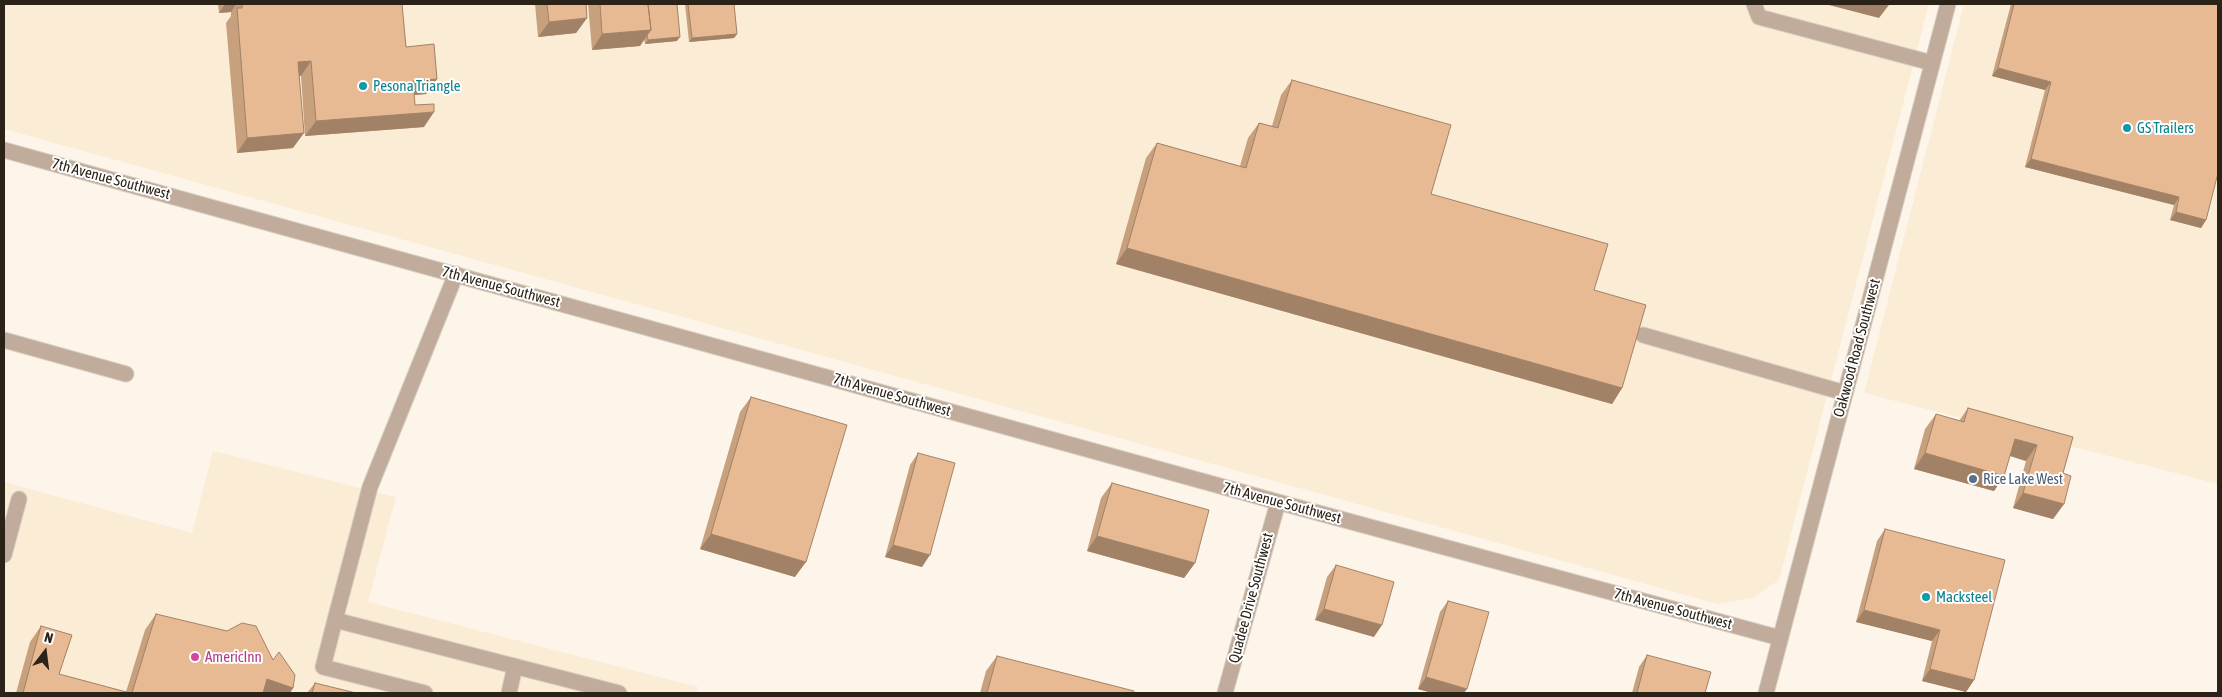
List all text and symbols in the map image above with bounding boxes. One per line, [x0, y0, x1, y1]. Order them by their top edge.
place label: Pesona Triangle [373, 77, 461, 95]
marker: Pesona Triangle [357, 80, 369, 92]
place label: GS Trailers [2137, 119, 2194, 137]
marker: GS Trailers [2121, 122, 2133, 134]
street label: 7th Avenue Southwest [50, 155, 172, 203]
street label: 7th Avenue Southwest [440, 263, 562, 311]
street label: Oakwood Road Southwest [1830, 277, 1884, 419]
street label: 7th Avenue Southwest [831, 370, 953, 420]
place label: Rice Lake West [1983, 470, 2063, 488]
marker: Rice Lake West [1967, 473, 1979, 485]
street label: 7th Avenue Southwest [1221, 479, 1343, 527]
street label: Quadee Drive Southwest [1225, 531, 1277, 665]
street label: 7th Avenue Southwest [1612, 585, 1734, 633]
place label: Macksteel [1936, 588, 1992, 606]
marker: Macksteel [1920, 591, 1932, 603]
north arrow [20, 627, 70, 677]
text: N [43, 629, 55, 646]
place label: AmericInn [205, 648, 262, 666]
marker: AmericInn [189, 651, 201, 663]

